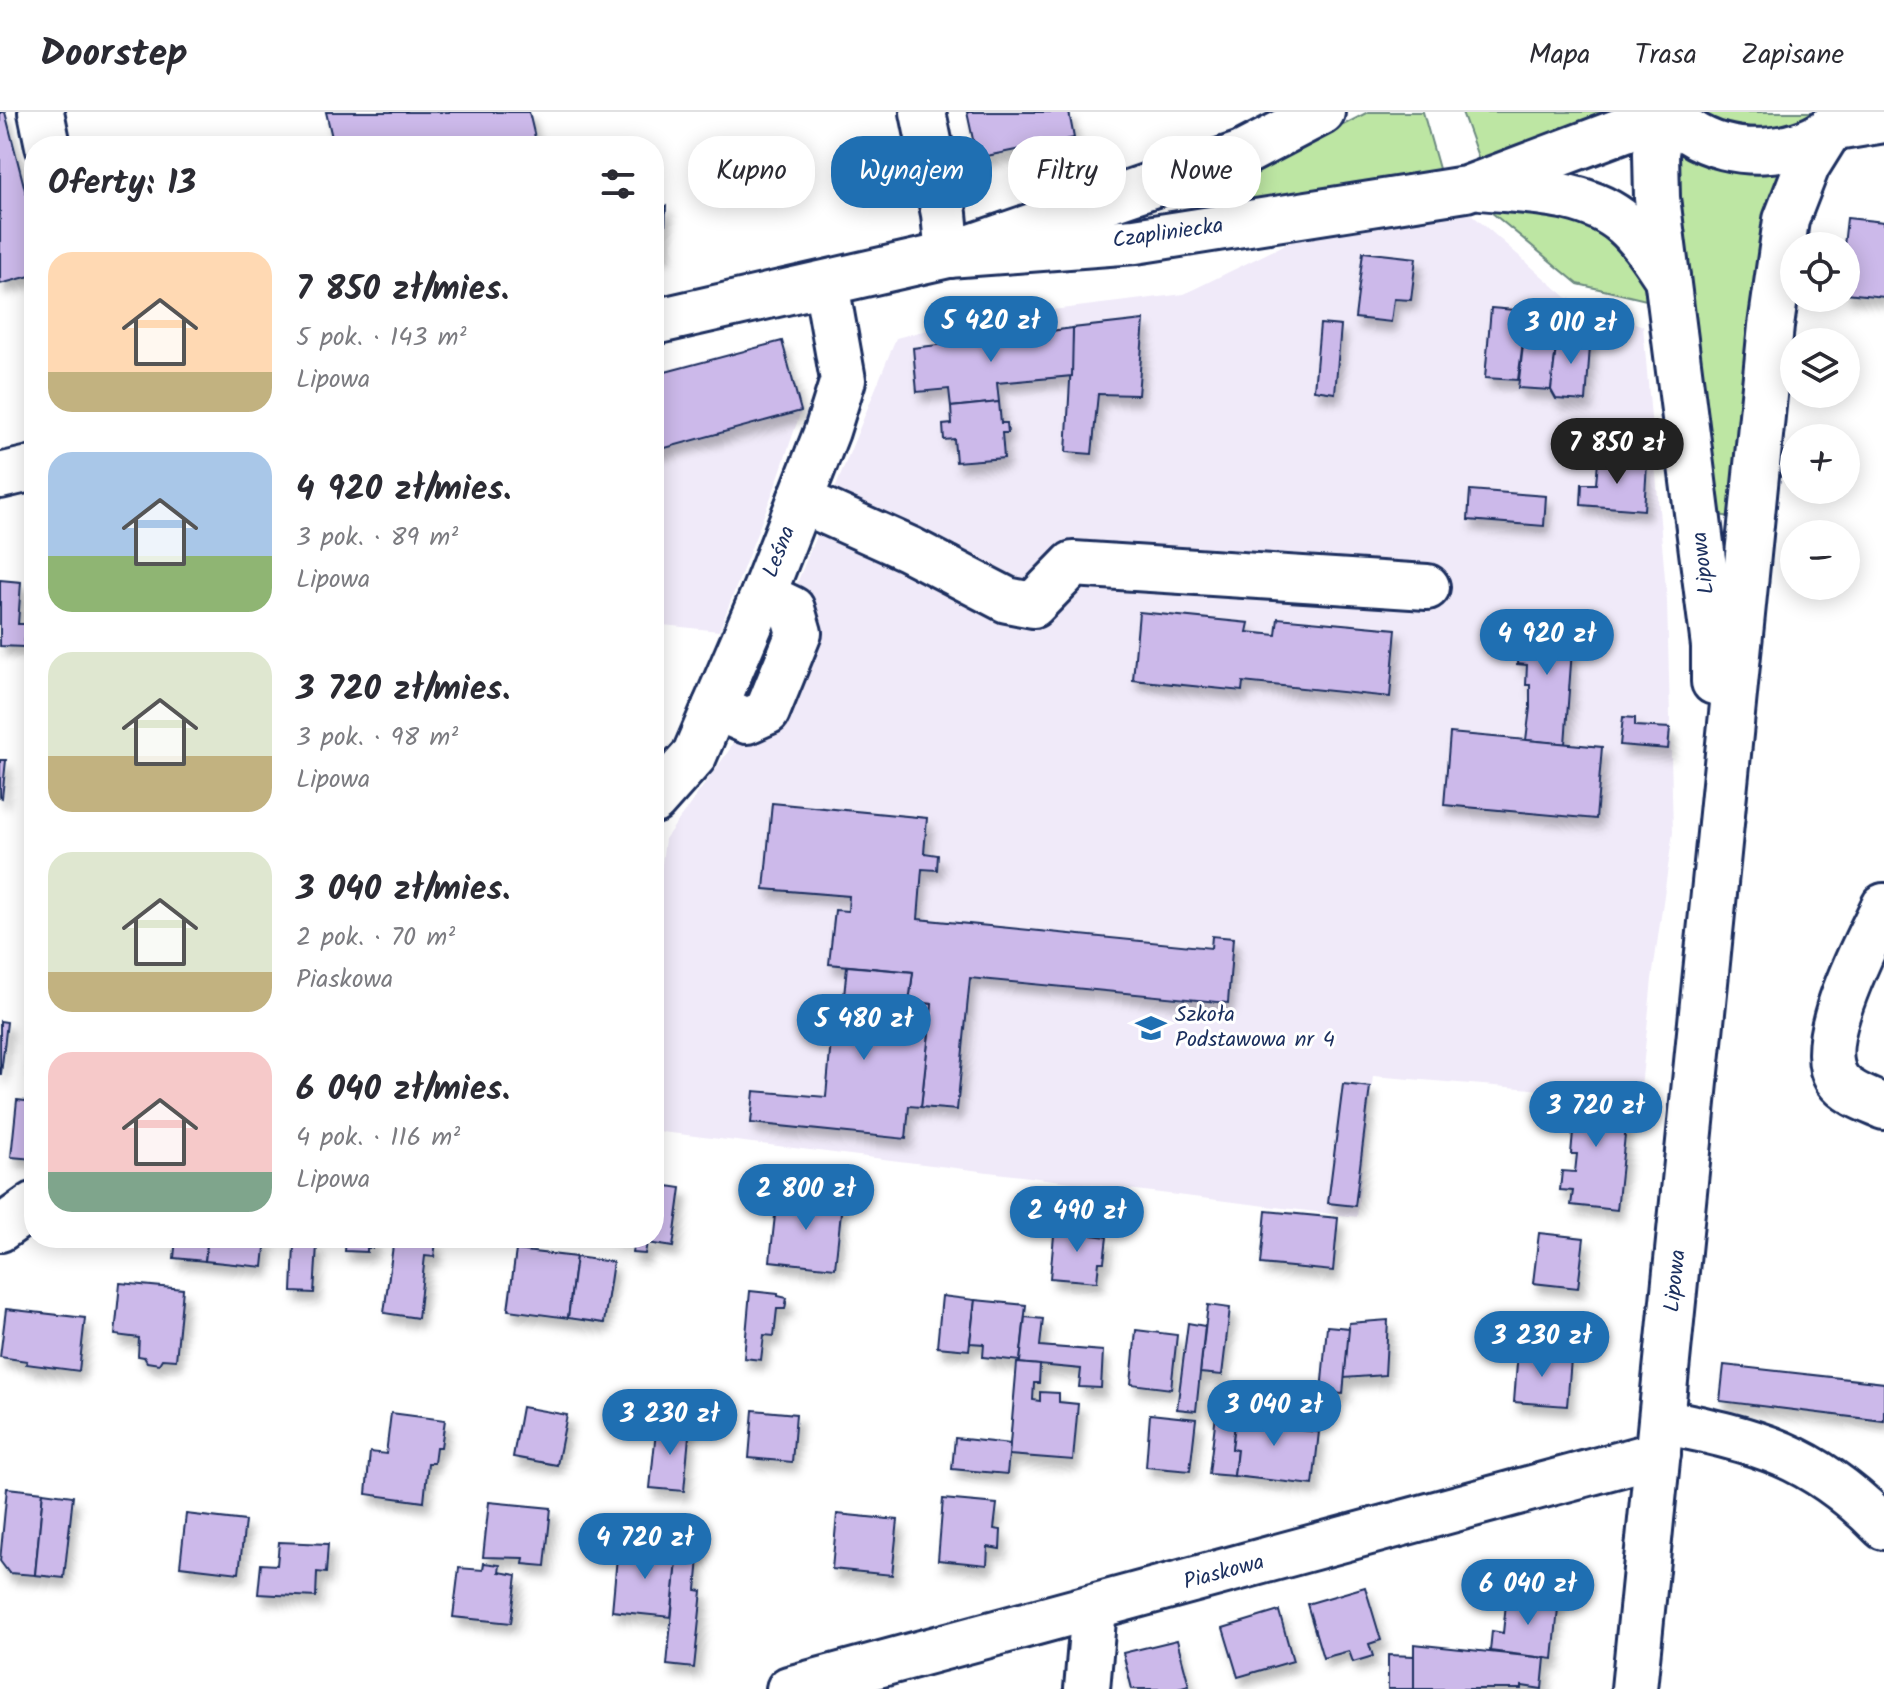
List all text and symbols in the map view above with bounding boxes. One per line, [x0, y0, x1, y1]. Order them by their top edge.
text: Doorstep [40, 25, 188, 85]
text: Mapa [1529, 33, 1590, 78]
text: Trasa [1634, 33, 1697, 78]
text: Zapisane [1741, 33, 1844, 78]
chip: Kupno [688, 136, 815, 208]
chip: Wynajem [831, 136, 992, 208]
chip: Filtry [1008, 136, 1126, 208]
chip: Nowe [1142, 136, 1261, 208]
text: Oferty: 13 [48, 157, 196, 211]
icon: filters [596, 162, 640, 206]
street label: Czapliniecka [1110, 209, 1226, 259]
map controls [1780, 232, 1860, 600]
button: locate [1780, 232, 1860, 312]
text: 7 850 zł/mies. [296, 263, 509, 317]
icon: home [112, 284, 208, 380]
pin: 5 420 zł [908, 296, 1074, 364]
pin: 3 010 zł [1488, 298, 1654, 366]
text: 5 420 zł [942, 301, 1040, 343]
text: 3 010 zł [1525, 303, 1617, 345]
text: 5 pok. · 143 m² [296, 317, 466, 359]
button: layers [1780, 328, 1860, 408]
text: Lipowa [296, 359, 370, 401]
pin: 7 850 zł [1534, 418, 1700, 486]
text: 7 850 zł [1569, 423, 1665, 465]
button: + [1780, 424, 1860, 504]
text: 4 920 zł/mies. [296, 463, 511, 517]
icon: home [112, 484, 208, 580]
text: 3 pok. · 89 m² [296, 517, 458, 559]
button: − [1780, 520, 1860, 600]
street label: Leśna [754, 521, 806, 583]
street label: Lipowa [1683, 530, 1725, 596]
text: Lipowa [296, 559, 370, 601]
pin: 4 920 zł [1464, 609, 1630, 677]
text: 4 920 zł [1498, 614, 1596, 656]
text: 3 720 zł/mies. [296, 663, 510, 717]
icon: home [112, 684, 208, 780]
text: 3 pok. · 98 m² [296, 717, 458, 759]
text: Lipowa [296, 759, 370, 801]
text: 3 040 zł/mies. [296, 863, 510, 917]
icon: home [112, 884, 208, 980]
text: 2 pok. · 70 m² [296, 917, 455, 959]
text: Piaskowa [296, 959, 393, 1001]
pin: 5 480 zł [781, 994, 947, 1062]
place label: Szkoła Podstawowa nr 4 [1175, 998, 1335, 1058]
text: 5 480 zł [815, 999, 913, 1041]
school or university icon: Szkoła Podstawowa nr 4 [1134, 1011, 1168, 1045]
text: 6 040 zł/mies. [296, 1063, 510, 1117]
pin: 3 720 zł [1513, 1081, 1679, 1149]
icon: home [112, 1084, 208, 1180]
text: 3 720 zł [1547, 1086, 1645, 1128]
text: 4 pok. · 116 m² [296, 1117, 460, 1159]
text: Lipowa [296, 1159, 370, 1201]
pin: 2 800 zł [723, 1164, 889, 1232]
text: 2 800 zł [756, 1169, 856, 1211]
pin: 2 490 zł [994, 1186, 1160, 1254]
text: 2 490 zł [1028, 1191, 1126, 1233]
street label: Lipowa [1655, 1248, 1697, 1314]
pin: 3 230 zł [1459, 1311, 1625, 1379]
text: 3 230 zł [1492, 1316, 1592, 1358]
pin: 3 040 zł [1191, 1380, 1357, 1448]
text: 3 040 zł [1225, 1385, 1323, 1427]
pin: 3 230 zł [587, 1389, 753, 1457]
text: 3 230 zł [620, 1394, 720, 1436]
pin: 4 720 zł [562, 1513, 728, 1581]
text: 4 720 zł [596, 1518, 694, 1560]
street label: Piaskowa [1180, 1545, 1268, 1601]
pin: 6 040 zł [1445, 1559, 1611, 1627]
text: 6 040 zł [1479, 1564, 1577, 1606]

